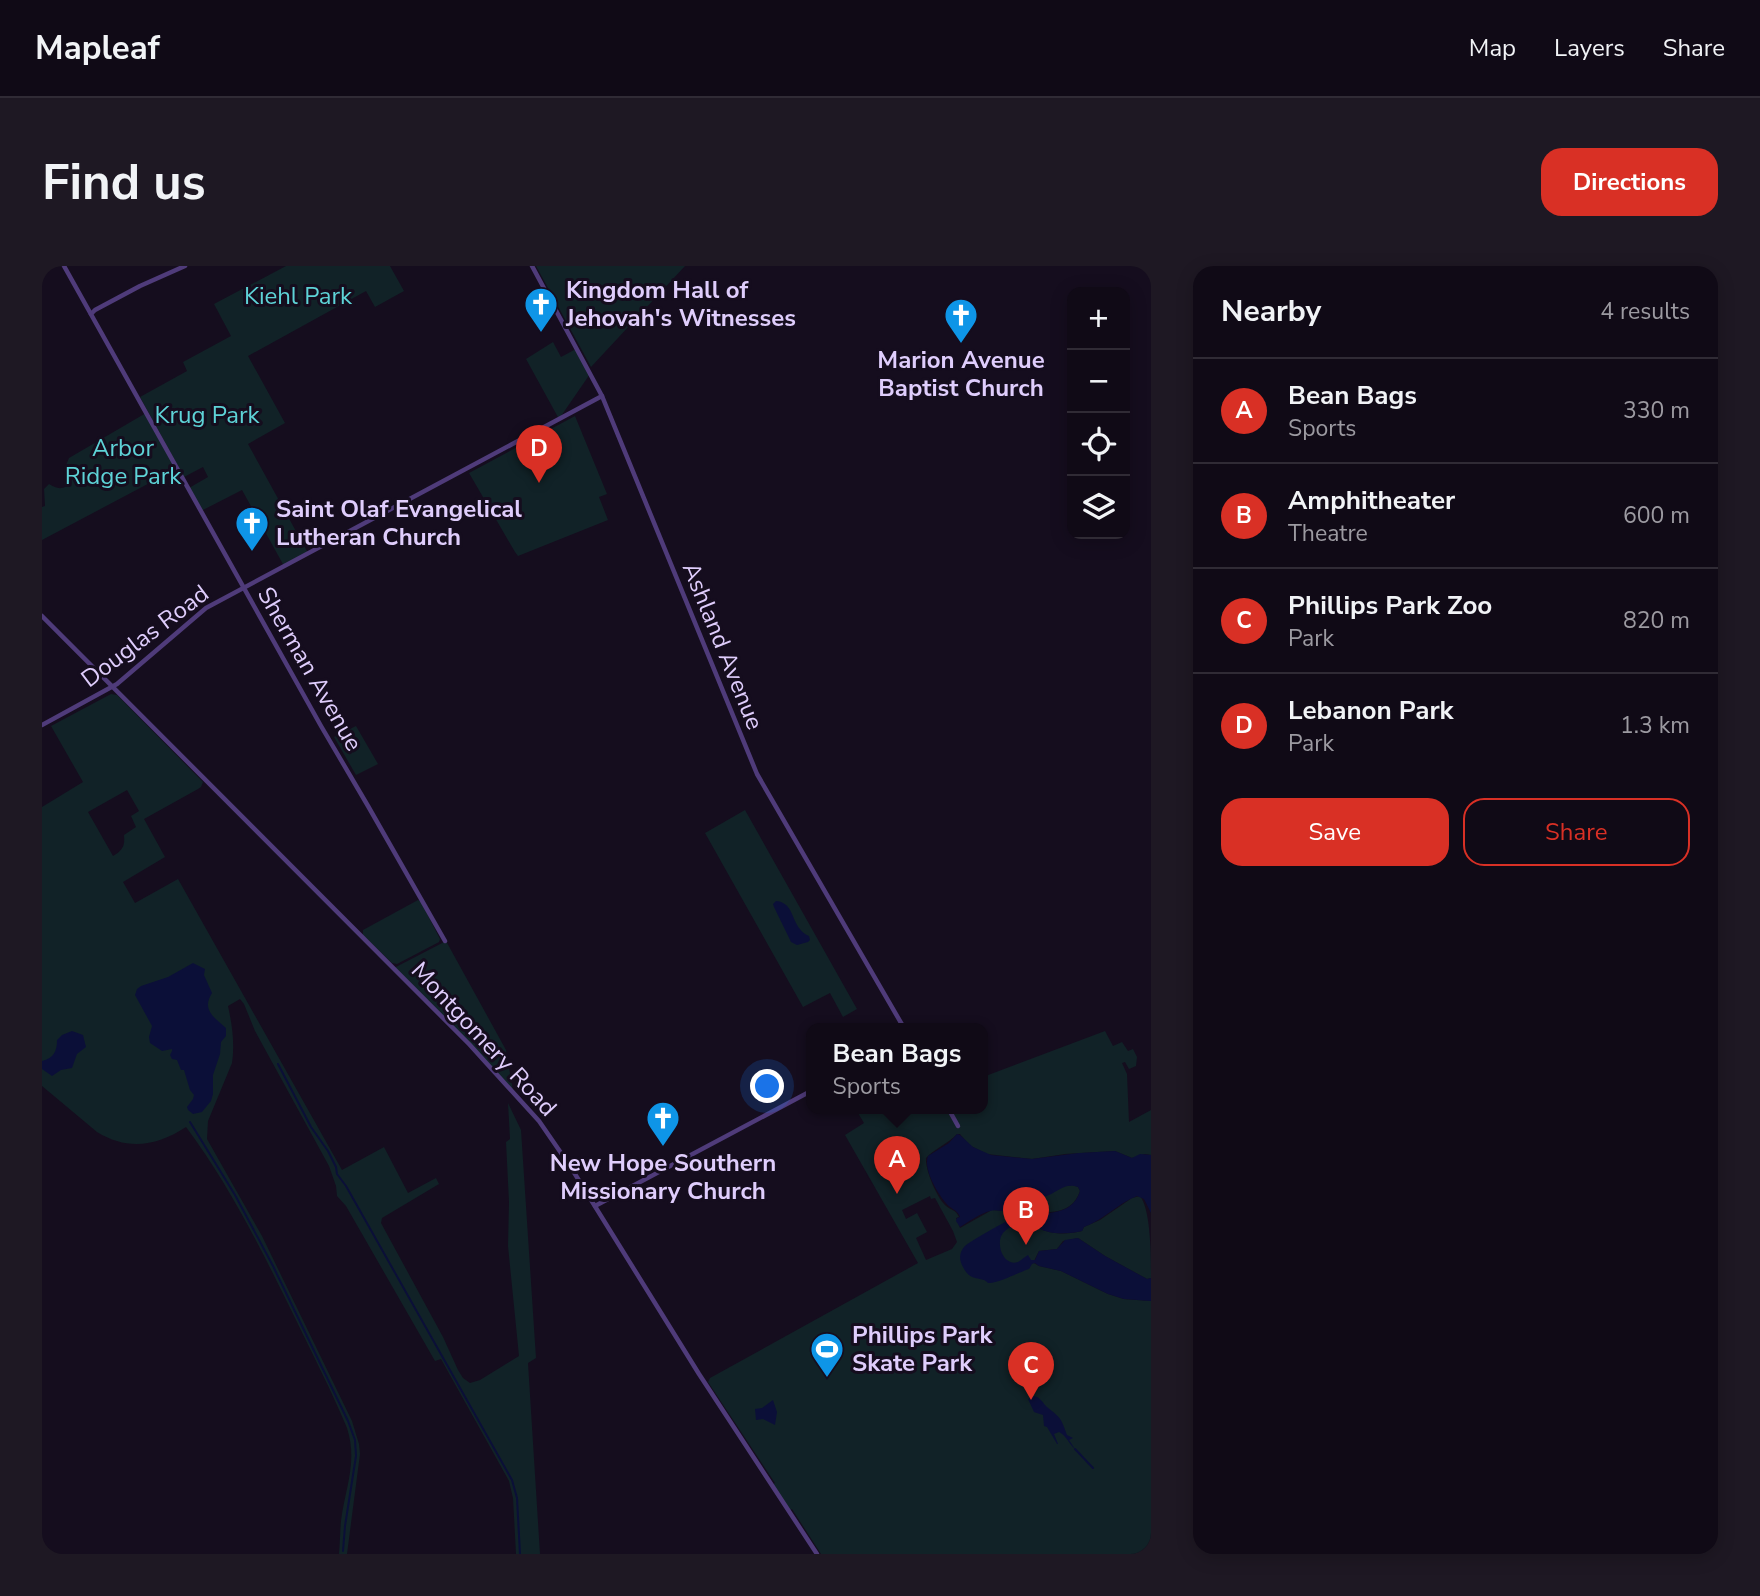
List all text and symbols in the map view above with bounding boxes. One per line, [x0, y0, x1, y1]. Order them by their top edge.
text: Mapleaf [35, 26, 160, 71]
text: Map [1469, 32, 1516, 64]
text: Layers [1554, 32, 1625, 64]
text: Share [1663, 32, 1725, 64]
button: Directions [1541, 148, 1718, 216]
text: Find us [42, 149, 206, 216]
place label: Kingdom Hall of Jehovah's Witnesses [565, 274, 796, 334]
park label: Kiehl Park [244, 280, 353, 312]
church icon: Kingdom Hall of Jehovah's Witnesses [522, 285, 560, 334]
map controls [1067, 287, 1130, 539]
button: + [1067, 287, 1130, 350]
text: Nearby [1221, 291, 1321, 332]
church icon: Marion Avenue Baptist Church [942, 296, 980, 345]
text: 4 results [1600, 296, 1690, 327]
place label: Marion Avenue Baptist Church [877, 344, 1045, 404]
button: − [1067, 350, 1130, 413]
text: Bean Bags [1288, 378, 1417, 413]
text: A [1235, 395, 1253, 426]
text: 330 m [1623, 395, 1690, 426]
park label: Krug Park [154, 399, 261, 431]
button: locate [1067, 413, 1130, 476]
text: Sports [1288, 413, 1356, 444]
pin: D [516, 425, 562, 483]
park label: Arbor Ridge Park [65, 432, 182, 492]
button: layers [1067, 476, 1130, 539]
text: Amphitheater [1288, 483, 1455, 518]
place label: Saint Olaf Evangelical Lutheran Church [276, 493, 522, 553]
text: B [1236, 500, 1252, 531]
text: 600 m [1623, 500, 1690, 531]
church icon: Saint Olaf Evangelical Lutheran Church [233, 504, 271, 553]
text: Theatre [1288, 518, 1368, 549]
street label: Ashland Avenue [675, 558, 771, 734]
street label: Douglas Road [75, 577, 215, 695]
street label: Sherman Avenue [250, 581, 370, 757]
text: Phillips Park Zoo [1288, 588, 1492, 623]
text: C [1236, 605, 1252, 636]
text: 820 m [1623, 605, 1690, 636]
text: Park [1288, 623, 1334, 654]
text: Lebanon Park [1288, 693, 1454, 728]
text: D [1235, 710, 1253, 741]
text: 1.3 km [1620, 710, 1690, 741]
text: Park [1288, 728, 1334, 759]
button: Save [1221, 798, 1449, 866]
button: Share [1463, 798, 1690, 866]
street label: Montgomery Road [404, 955, 564, 1123]
popup [806, 1023, 988, 1114]
text: Bean Bags [833, 1036, 961, 1071]
your location [750, 1069, 784, 1103]
text: Sports [833, 1071, 901, 1102]
church icon: New Hope Southern Missionary Church [644, 1099, 682, 1148]
pin: A [874, 1136, 920, 1194]
place label: New Hope Southern Missionary Church [550, 1147, 776, 1207]
pin: B [1003, 1187, 1049, 1245]
place label: Phillips Park Skate Park [852, 1319, 993, 1379]
sports icon: Phillips Park Skate Park [808, 1330, 846, 1379]
pin: C [1008, 1342, 1054, 1400]

